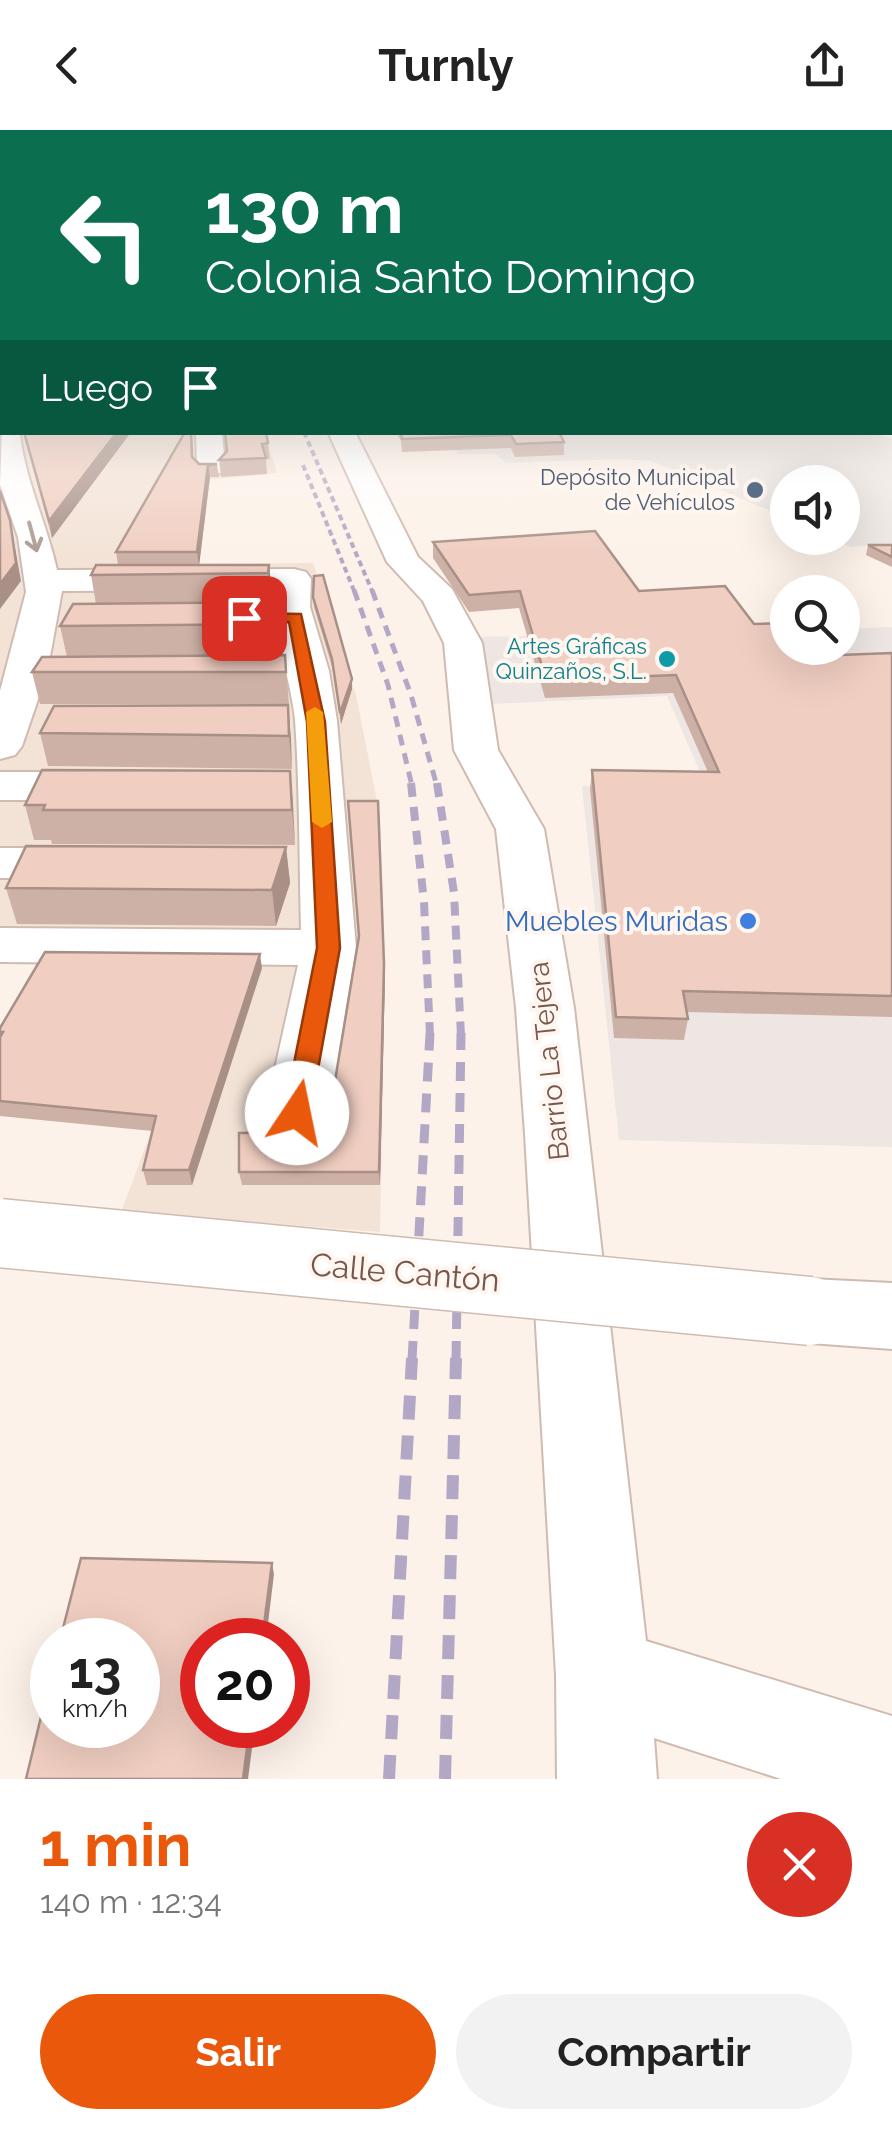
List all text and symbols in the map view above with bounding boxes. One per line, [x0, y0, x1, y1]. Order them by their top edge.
icon: back [40, 38, 95, 93]
icon: share [797, 38, 852, 93]
text: Turnly [378, 39, 514, 92]
text: 130 m [205, 167, 404, 249]
icon: left [40, 170, 170, 300]
text: Colonia Santo Domingo [205, 251, 695, 304]
icon: arrive [173, 360, 228, 415]
text: Luego [40, 365, 153, 410]
place label: Depósito Municipal de Vehículos [540, 464, 735, 515]
map controls [770, 465, 860, 665]
button: sound [770, 465, 860, 555]
marker: Depósito Municipal de Vehículos [744, 479, 766, 501]
one-way arrow [24, 521, 43, 552]
button: search [770, 575, 860, 665]
pin [202, 576, 287, 661]
icon: arrive [217, 591, 272, 646]
place label: Artes Gráficas Quinzaños, S.L. [495, 633, 647, 684]
marker: Artes Gráficas Quinzaños, S.L. [656, 648, 678, 670]
place label: Muebles Muridas [505, 905, 728, 938]
marker: Muebles Muridas [737, 910, 759, 932]
street label: Barrio La Tejera [522, 960, 576, 1162]
position arrow [245, 1061, 349, 1165]
street label: Calle Cantón [309, 1245, 501, 1299]
speed limit sign: 20 [180, 1618, 310, 1748]
text: 13 [69, 1641, 121, 1700]
text: km/h [62, 1693, 128, 1723]
text: 1 min [40, 1810, 191, 1880]
button: close [747, 1812, 852, 1917]
text: 140 m · 12:34 [40, 1883, 222, 1920]
button: Salir [40, 1994, 436, 2109]
button: Compartir [456, 1994, 852, 2109]

